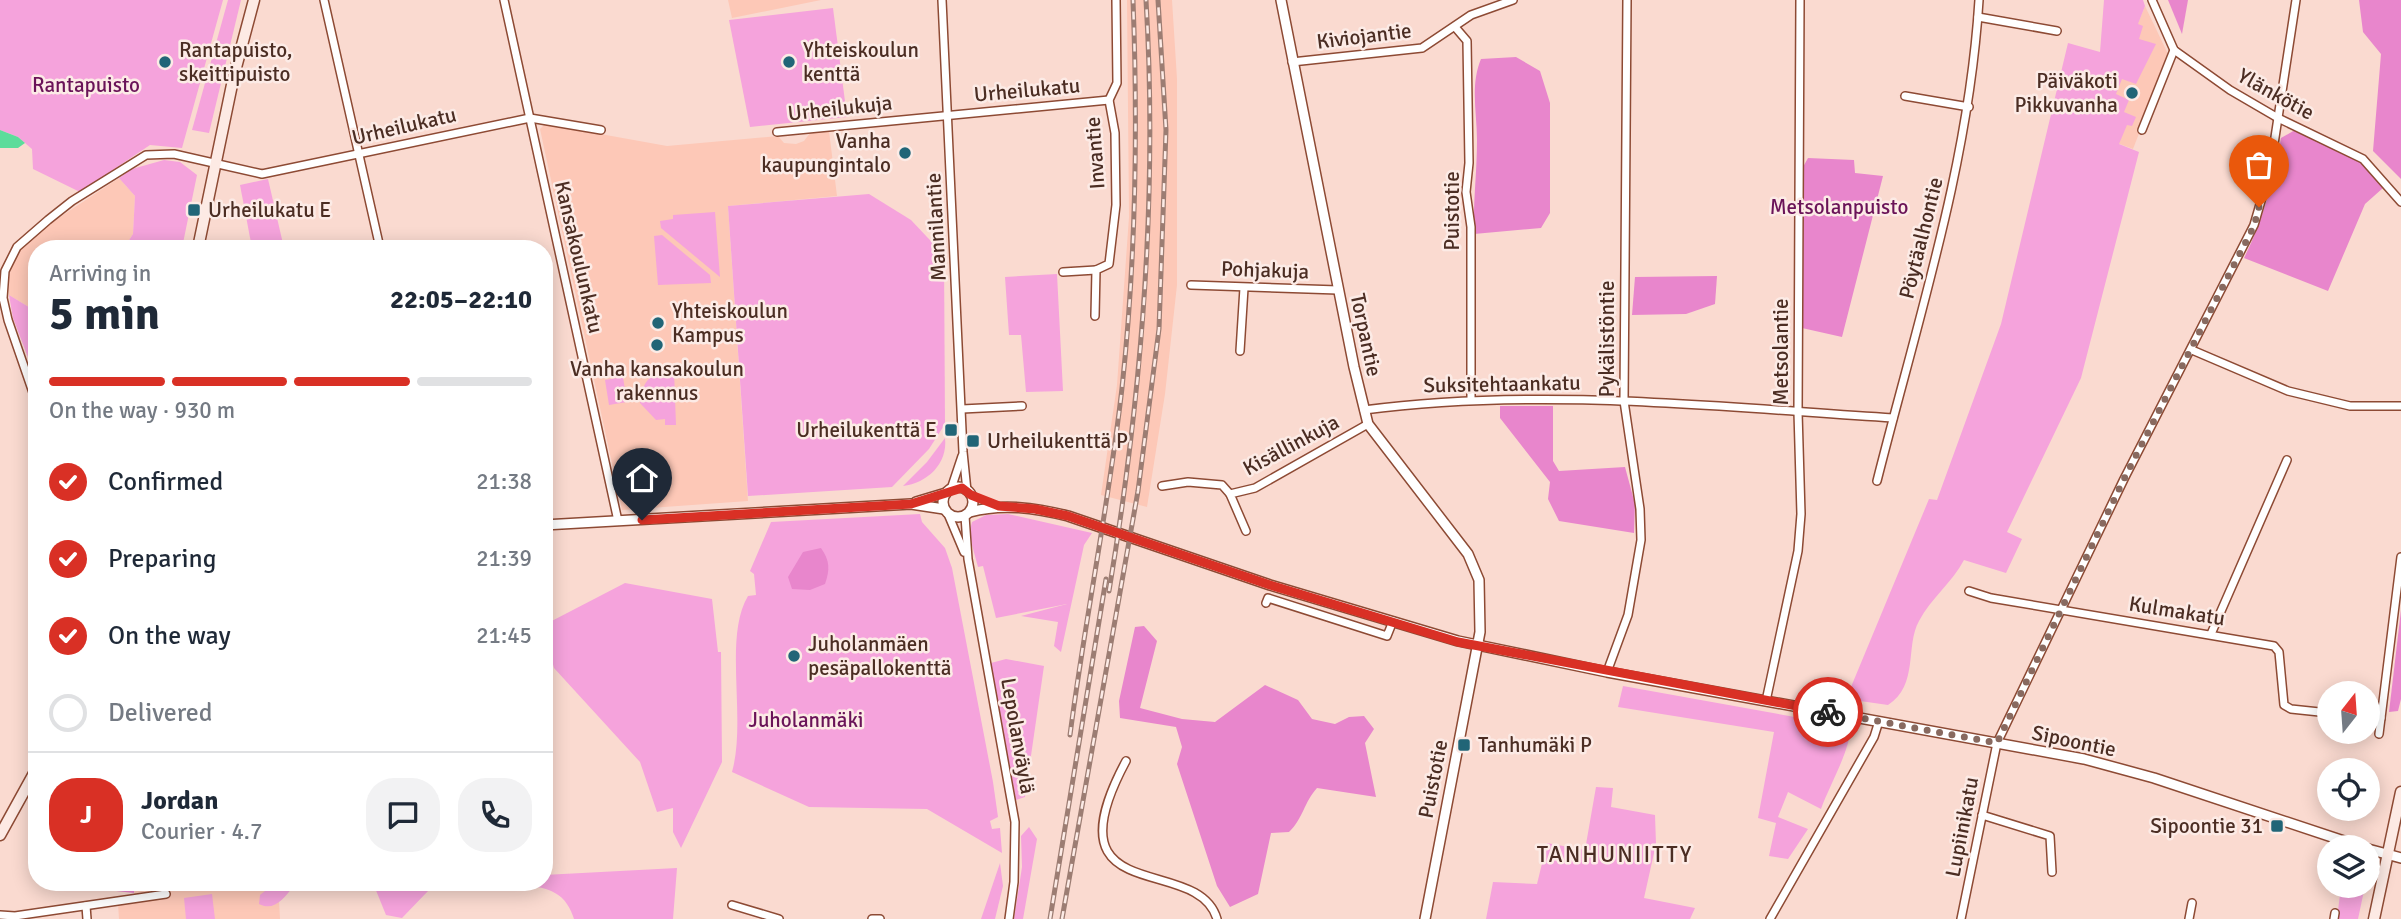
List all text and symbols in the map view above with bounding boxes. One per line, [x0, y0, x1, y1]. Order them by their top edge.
street label: Kiviojantie [1315, 17, 1413, 55]
place label: Rantapuisto, skeittipuisto [179, 37, 293, 87]
place label: Yhteiskoulun kenttä [803, 37, 919, 87]
marker: Rantapuisto, skeittipuisto [157, 54, 173, 70]
marker: Yhteiskoulun kenttä [781, 54, 797, 70]
street label: Ylänkötie [2233, 62, 2319, 126]
place label: Päiväkoti Pikkuvanha [2014, 68, 2118, 118]
park label: Rantapuisto [32, 72, 140, 98]
street label: Urheilukatu [973, 72, 1081, 108]
marker: Päiväkoti Pikkuvanha [2124, 85, 2140, 101]
street label: Urheilukuja [786, 90, 894, 126]
street label: Urheilukatu [349, 101, 459, 151]
street label: Invantie [1079, 116, 1111, 190]
place label: Vanha kaupungintalo [761, 128, 891, 178]
pin [2229, 135, 2289, 207]
marker: Vanha kaupungintalo [897, 145, 913, 161]
icon: bag [2240, 146, 2278, 184]
street label: Puistotie [1439, 171, 1465, 251]
street label: Mannilantie [920, 172, 952, 282]
street label: Pöytäalhontie [1893, 175, 1949, 301]
street label: Kansakoulunkatu [549, 178, 609, 336]
park label: Metsolanpuisto [1770, 194, 1908, 220]
place label: Urheilukatu E [208, 197, 331, 223]
marker: Urheilukatu E [186, 202, 202, 218]
street label: Pohjakuja [1220, 255, 1310, 285]
text: Arriving in [49, 259, 151, 288]
street label: Pykälistöntie [1594, 280, 1620, 398]
text: 22:05–22:10 [390, 284, 532, 316]
text: 5 min [49, 286, 160, 342]
street label: Torpantie [1345, 291, 1387, 379]
place label: Yhteiskoulun Kampus [672, 298, 788, 348]
street label: Metsolantie [1768, 299, 1794, 405]
marker: Yhteiskoulun Kampus [650, 315, 666, 331]
marker: Vanha kansakoulun rakennus [649, 337, 665, 353]
place label: Vanha kansakoulun rakennus [570, 356, 744, 406]
street label: Suksitehtaankatu [1423, 370, 1581, 398]
text: On the way · 930 m [49, 396, 235, 425]
street label: Kisällinkuja [1238, 409, 1344, 481]
place label: Urheilukenttä E [796, 417, 937, 443]
marker: Urheilukenttä E [943, 422, 959, 438]
place label: Urheilukenttä P [987, 428, 1128, 454]
marker: Urheilukenttä P [965, 433, 981, 449]
pin [612, 448, 672, 520]
icon: home [623, 459, 661, 497]
icon: check [49, 463, 87, 501]
text: Confirmed [108, 466, 223, 498]
text: 21:38 [476, 467, 532, 496]
icon: check [49, 540, 87, 578]
text: Preparing [108, 543, 216, 575]
text: 21:39 [476, 544, 532, 573]
street label: Kulmakatu [2127, 591, 2227, 631]
icon: check [49, 617, 87, 655]
text: On the way [108, 620, 231, 652]
text: 21:45 [476, 621, 532, 650]
place label: Juholanmäen pesäpallokenttä [808, 631, 952, 681]
marker: Juholanmäen pesäpallokenttä [786, 648, 802, 664]
street label: Lepolanväylä [995, 676, 1041, 796]
courier [1793, 677, 1863, 747]
north arrow [2317, 681, 2380, 744]
map controls [2317, 681, 2380, 898]
icon: bike [1809, 693, 1847, 731]
text: Delivered [108, 697, 213, 729]
park label: Juholanmäki [748, 707, 864, 733]
street label: Sipoontie [2029, 719, 2119, 763]
place label: Tanhumäki P [1478, 732, 1592, 758]
street label: Puistotie [1413, 737, 1453, 821]
marker: Tanhumäki P [1456, 737, 1472, 753]
button: locate [2317, 758, 2380, 821]
street label: Lupiinikatu [1940, 775, 1984, 879]
button: chat [366, 778, 440, 852]
button: phone [458, 778, 532, 852]
text: Jordan [141, 785, 218, 817]
text: J [80, 799, 92, 831]
place label: Sipoontie 31 [2150, 813, 2263, 839]
text: Courier · 4.7 [141, 817, 262, 846]
marker: Sipoontie 31 [2269, 818, 2285, 834]
button: layers [2317, 835, 2380, 898]
district label: TANHUNIITTY [1537, 840, 1693, 869]

